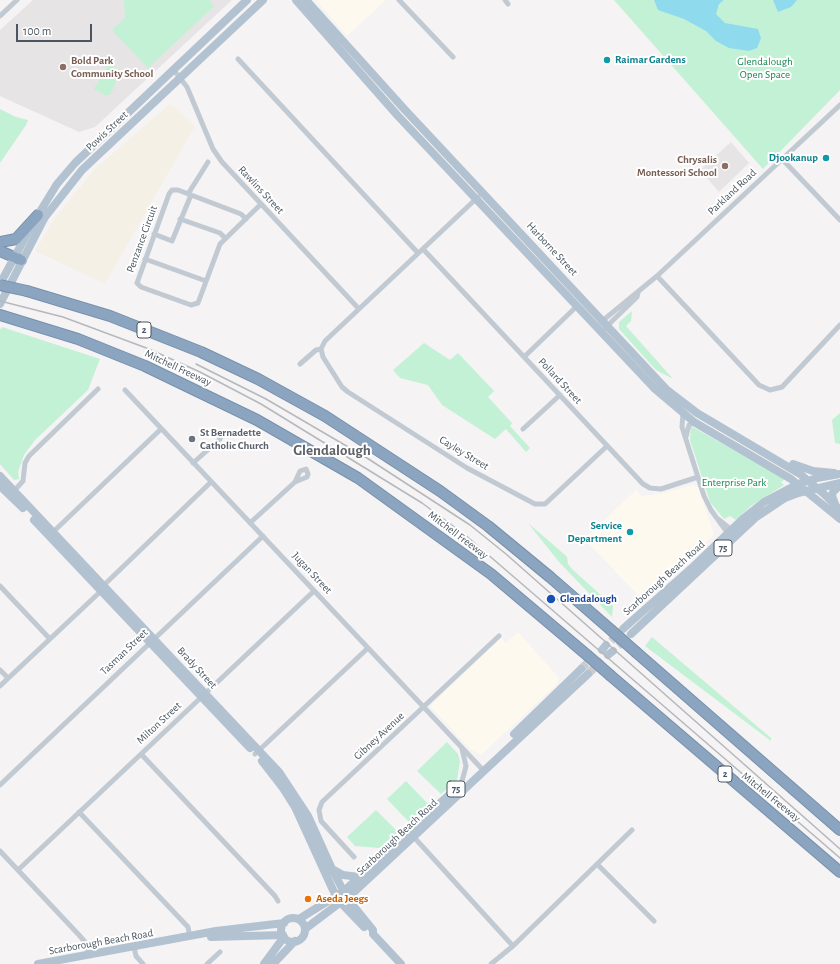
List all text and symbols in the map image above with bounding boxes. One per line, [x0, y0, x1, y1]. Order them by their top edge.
scale bar [18, 16, 94, 42]
text: 100 m [23, 25, 51, 37]
place label: Raimar Gardens [615, 53, 686, 67]
place label: Bold Park Community School [71, 54, 153, 80]
marker: Raimar Gardens [602, 55, 612, 65]
park label: Glendalough Open Space [737, 55, 793, 81]
marker: Bold Park Community School [58, 62, 68, 72]
street label: Powis Street [83, 108, 131, 154]
place label: Djookanup [769, 151, 818, 165]
place label: Chrysalis Montessori School [637, 153, 717, 179]
marker: Djookanup [821, 153, 831, 163]
marker: Chrysalis Montessori School [720, 161, 730, 171]
street label: Rawlins Street [235, 163, 287, 217]
street label: Parkland Road [705, 166, 759, 218]
street label: Penzance Circuit [124, 204, 160, 274]
street label: Harborne Street [524, 219, 580, 279]
road number: 2 [137, 322, 151, 338]
street label: Mitchell Freeway [143, 347, 213, 389]
street label: Pollard Street [535, 355, 585, 407]
place label: St Bernadette Catholic Church [200, 426, 269, 452]
street label: Cayley Street [437, 433, 491, 473]
marker: St Bernadette Catholic Church [187, 434, 197, 444]
district label: Glendalough [293, 441, 371, 459]
park label: Enterprise Park [702, 476, 766, 490]
street label: Mitchell Freeway [425, 508, 491, 562]
place label: Service Department [568, 519, 622, 545]
marker: Service Department [625, 527, 635, 537]
street label: Scarborough Beach Road [620, 538, 708, 618]
road number: 75 [714, 540, 732, 556]
street label: Jugan Street [289, 549, 335, 597]
place label: Glendalough [560, 592, 617, 606]
marker: Glendalough [545, 593, 557, 605]
street label: Tasman Street [97, 626, 151, 678]
street label: Brady Street [174, 644, 220, 692]
street label: Milton Street [134, 699, 184, 747]
street label: Gibney Avenue [351, 709, 407, 763]
road number: 2 [718, 766, 732, 782]
street label: Mitchell Freeway [739, 769, 803, 825]
road number: 75 [447, 781, 465, 797]
street label: Scarborough Beach Road [354, 796, 440, 878]
place label: Aseda Jeegs [316, 892, 368, 906]
marker: Aseda Jeegs [303, 894, 313, 904]
street label: Scarborough Beach Road [48, 926, 154, 958]

